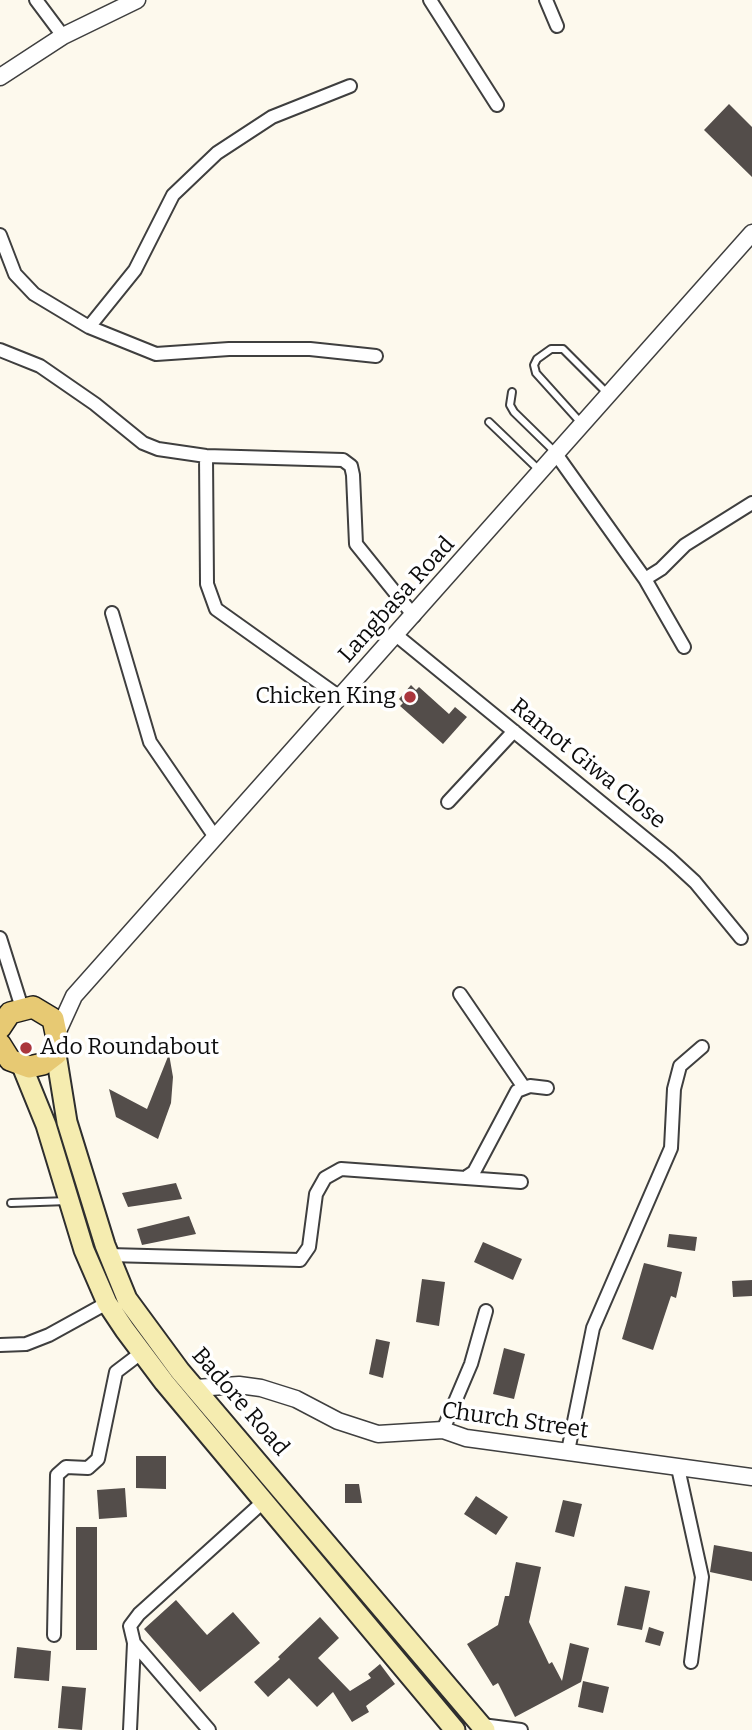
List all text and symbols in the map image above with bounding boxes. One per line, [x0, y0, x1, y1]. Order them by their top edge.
street label: Langbasa Road [333, 531, 461, 669]
place label: Chicken King [255, 683, 396, 711]
marker: Chicken King [402, 689, 418, 705]
street label: Ramot Giwa Close [505, 693, 671, 835]
place label: Ado Roundabout [40, 1034, 219, 1062]
marker: Ado Roundabout [18, 1040, 34, 1056]
street label: Badore Road [185, 1342, 295, 1462]
street label: Church Street [440, 1397, 590, 1445]

